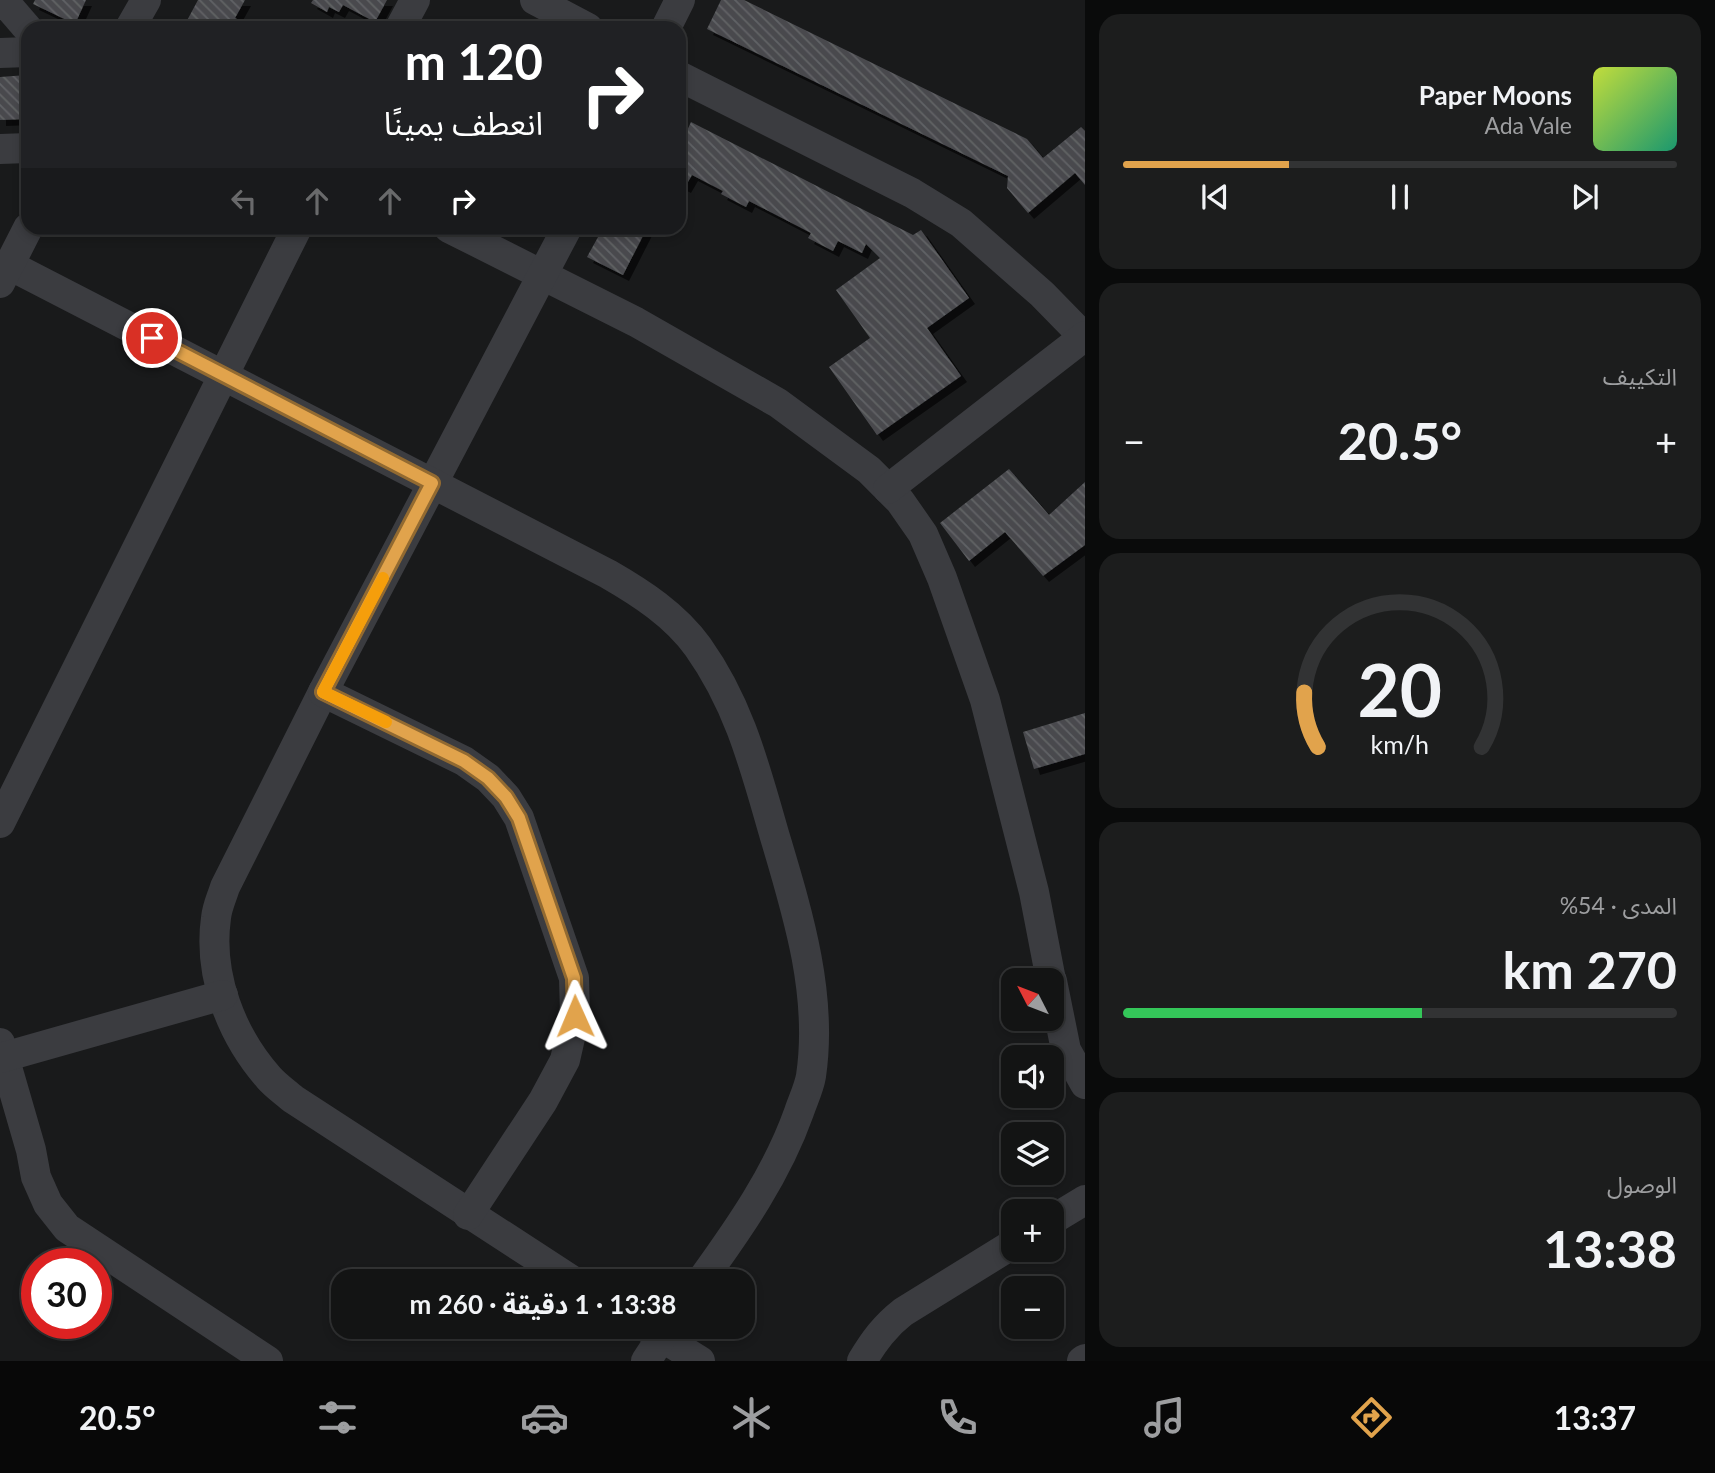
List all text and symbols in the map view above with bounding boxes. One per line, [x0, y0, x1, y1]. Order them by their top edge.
text: 120 m [405, 32, 543, 90]
icon: right [567, 49, 658, 140]
text: Paper Moons [1419, 79, 1572, 111]
text: انعطف يمينًا [384, 103, 543, 142]
text: Ada Vale [1484, 111, 1572, 139]
icon: previous [1196, 178, 1234, 216]
icon: pause [1381, 178, 1419, 216]
icon: next [1566, 178, 1604, 216]
icon: left [225, 182, 263, 220]
icon: ahead [298, 182, 336, 220]
icon: ahead [371, 182, 409, 220]
icon: right [444, 182, 482, 220]
pin [122, 308, 182, 368]
icon: arrive [133, 319, 171, 357]
text: التكييف [1603, 362, 1677, 390]
text: 20.5° [1338, 409, 1462, 471]
text: − [1123, 418, 1145, 464]
text: + [1655, 418, 1677, 464]
text: 20 [1358, 645, 1442, 733]
text: km/h [1371, 728, 1429, 758]
text: المدى · 54% [1560, 891, 1677, 919]
text: 270 km [1503, 938, 1677, 1000]
north arrow [1001, 968, 1064, 1031]
map controls [1001, 968, 1064, 1339]
position arrow [538, 979, 612, 1053]
button: sound [1001, 1045, 1064, 1108]
button: layers [1001, 1122, 1064, 1185]
text: الوصول [1607, 1170, 1677, 1198]
button: + [1001, 1199, 1064, 1262]
text: 13:38 [1543, 1217, 1677, 1279]
speed limit sign: 30 [21, 1248, 112, 1339]
button: − [1001, 1276, 1064, 1339]
text: 13:38 · 1 دقيقة · 260 m [410, 1288, 676, 1320]
icon: filters [313, 1393, 362, 1442]
icon: car [520, 1393, 569, 1442]
icon: climate [727, 1393, 776, 1442]
icon: phone [933, 1393, 982, 1442]
icon: music [1140, 1393, 1189, 1442]
icon: directions [1347, 1393, 1396, 1442]
text: 20.5° [79, 1398, 156, 1437]
text: 13:37 [1554, 1398, 1636, 1437]

